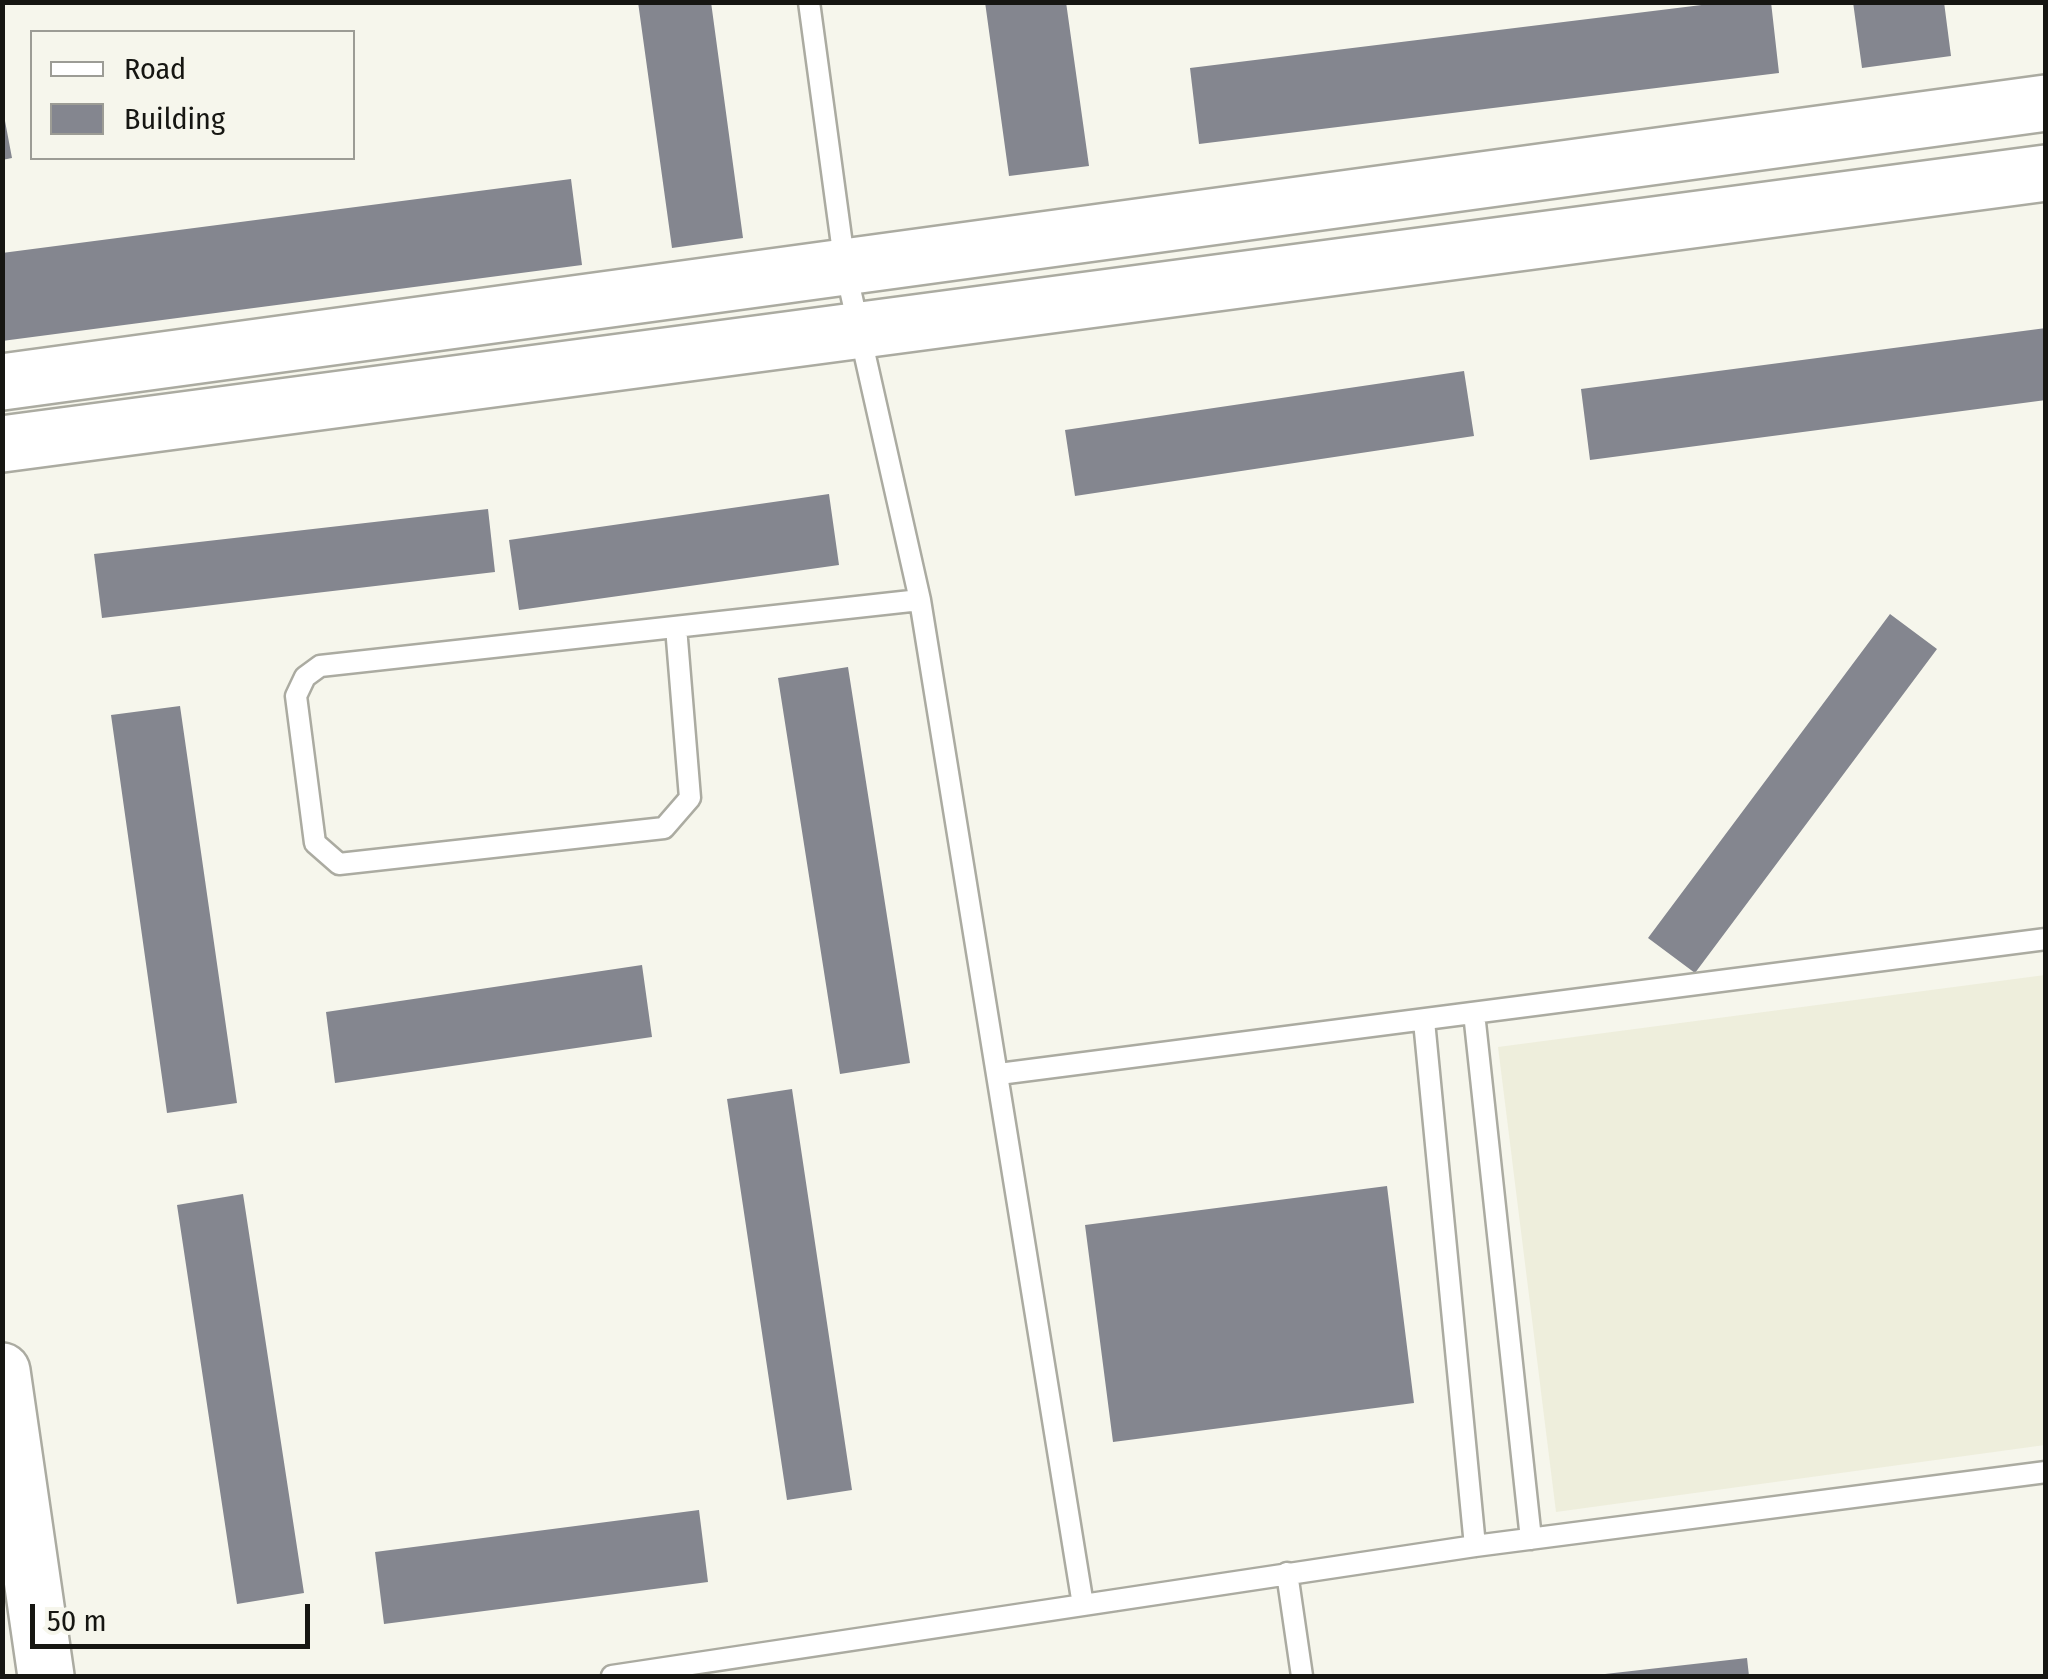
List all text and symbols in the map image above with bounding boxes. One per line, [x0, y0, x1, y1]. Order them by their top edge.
legend [30, 30, 355, 160]
text: Road [124, 51, 186, 87]
text: Building [124, 101, 225, 137]
scale bar [35, 1584, 315, 1646]
text: 50 m [47, 1603, 107, 1639]

